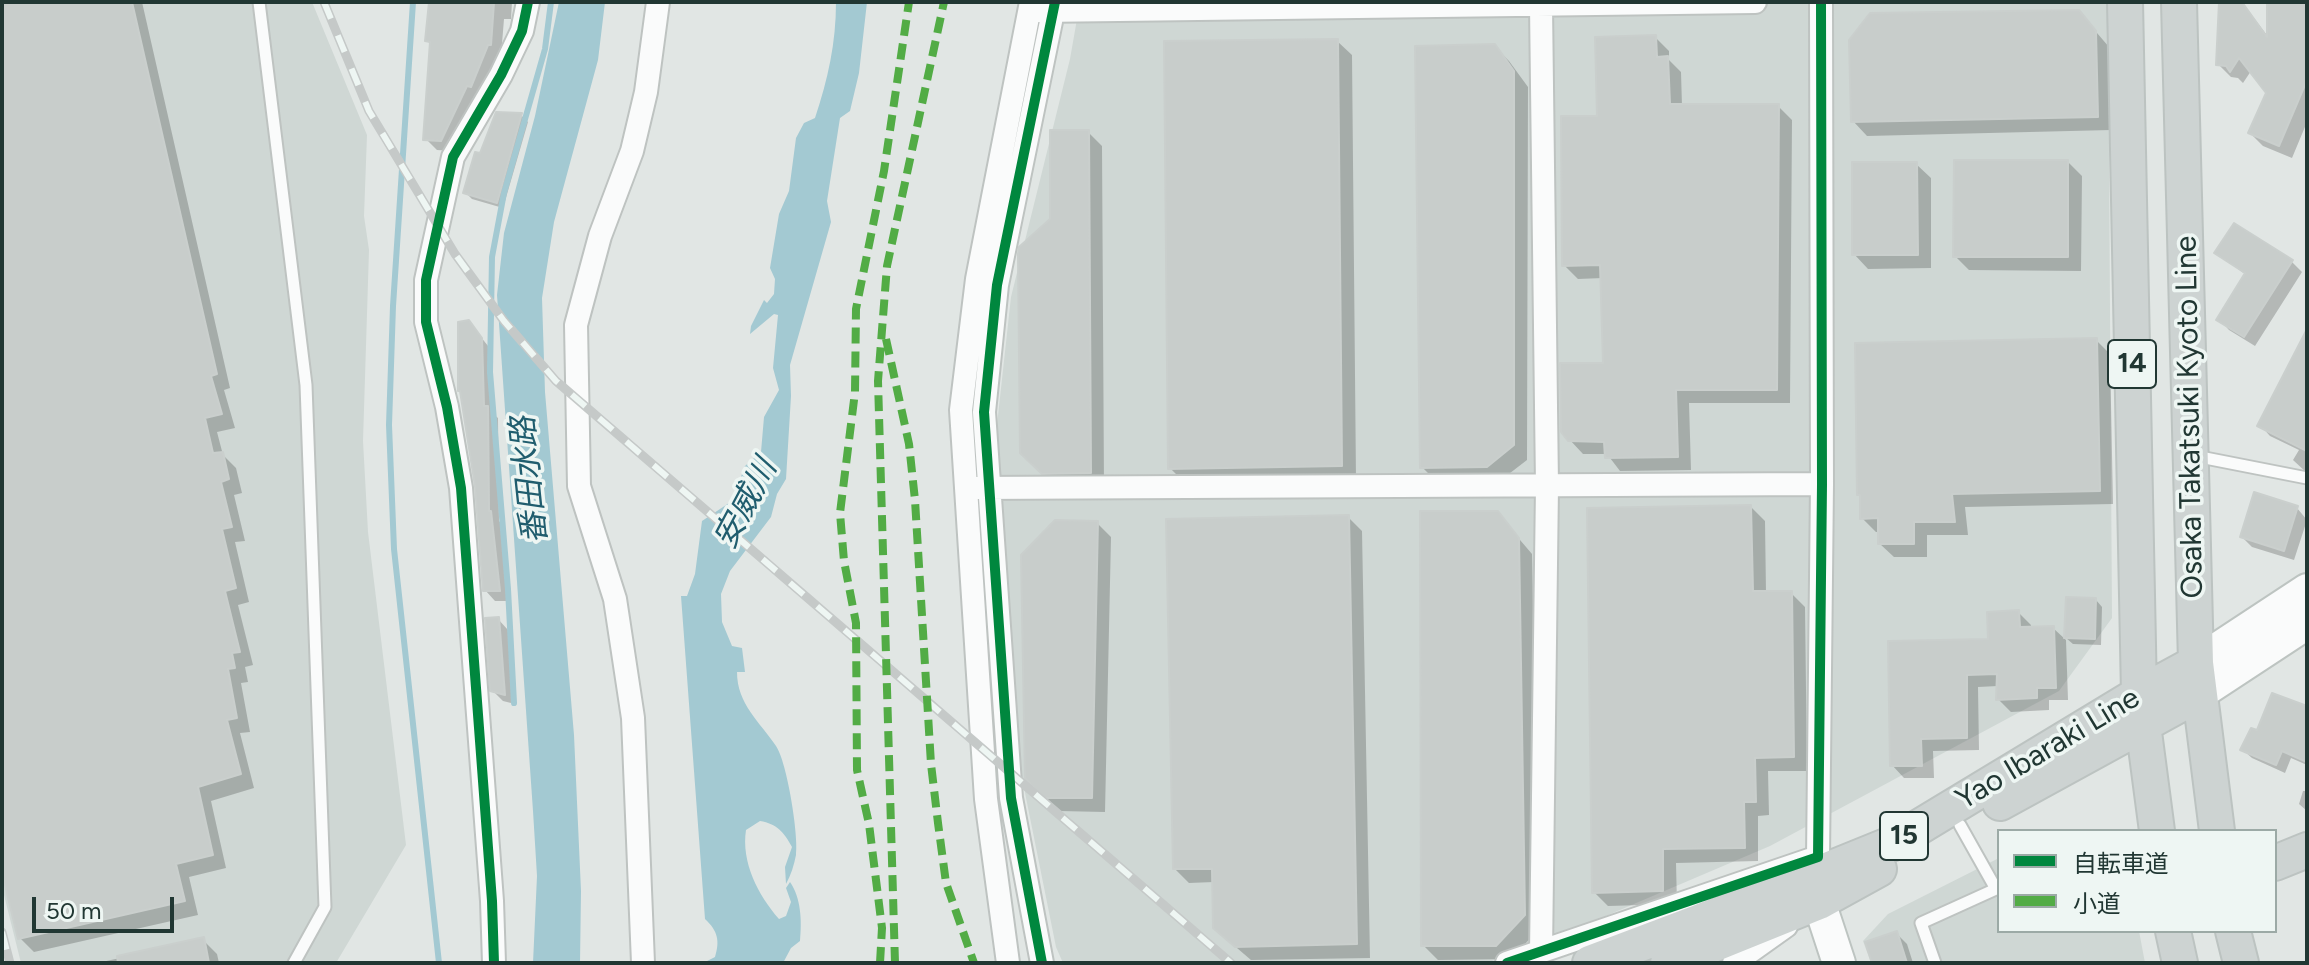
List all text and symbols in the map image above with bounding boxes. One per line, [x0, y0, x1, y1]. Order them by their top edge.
street label: Osaka Takatsuki Kyoto Line [2169, 235, 2211, 599]
road number: 14 [2108, 340, 2156, 388]
water label: 番田水路 [504, 414, 556, 546]
water label: 安威川 [707, 453, 785, 555]
street label: Yao Ibaraki Line [1950, 680, 2146, 818]
road number: 15 [1880, 812, 1928, 860]
legend [1997, 829, 2277, 933]
text: 自転車道 [2073, 849, 2169, 878]
scale bar [36, 881, 178, 931]
text: 小道 [2073, 889, 2121, 918]
text: 50 m [46, 896, 102, 925]

